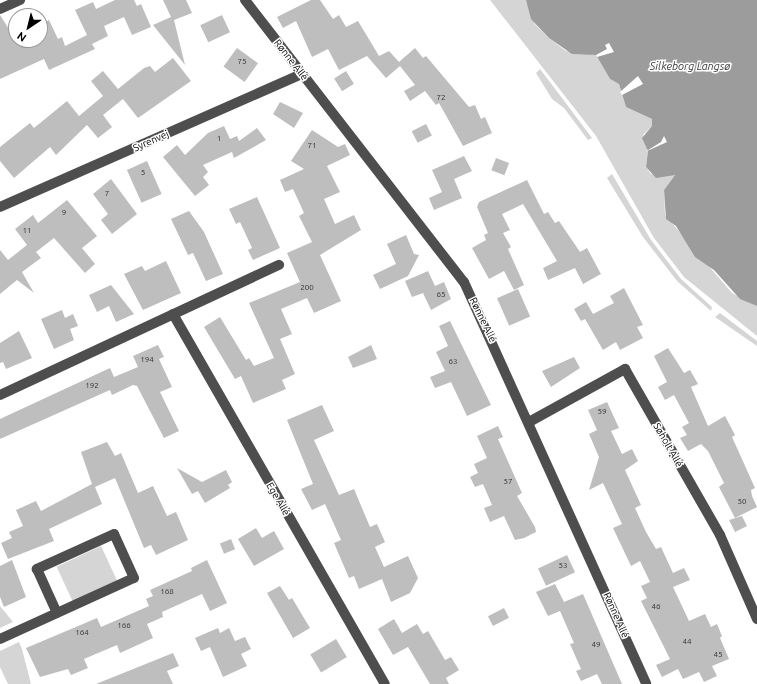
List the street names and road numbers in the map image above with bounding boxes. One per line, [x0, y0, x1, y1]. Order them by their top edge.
street label: Rønne Allé [271, 37, 311, 83]
street label: Syrenvej [131, 128, 171, 154]
street label: Rønne Allé [467, 296, 499, 344]
street label: Søholt Allé [651, 421, 685, 469]
street label: Ege Allé [264, 480, 292, 518]
street label: Rønne Allé [601, 590, 631, 640]

